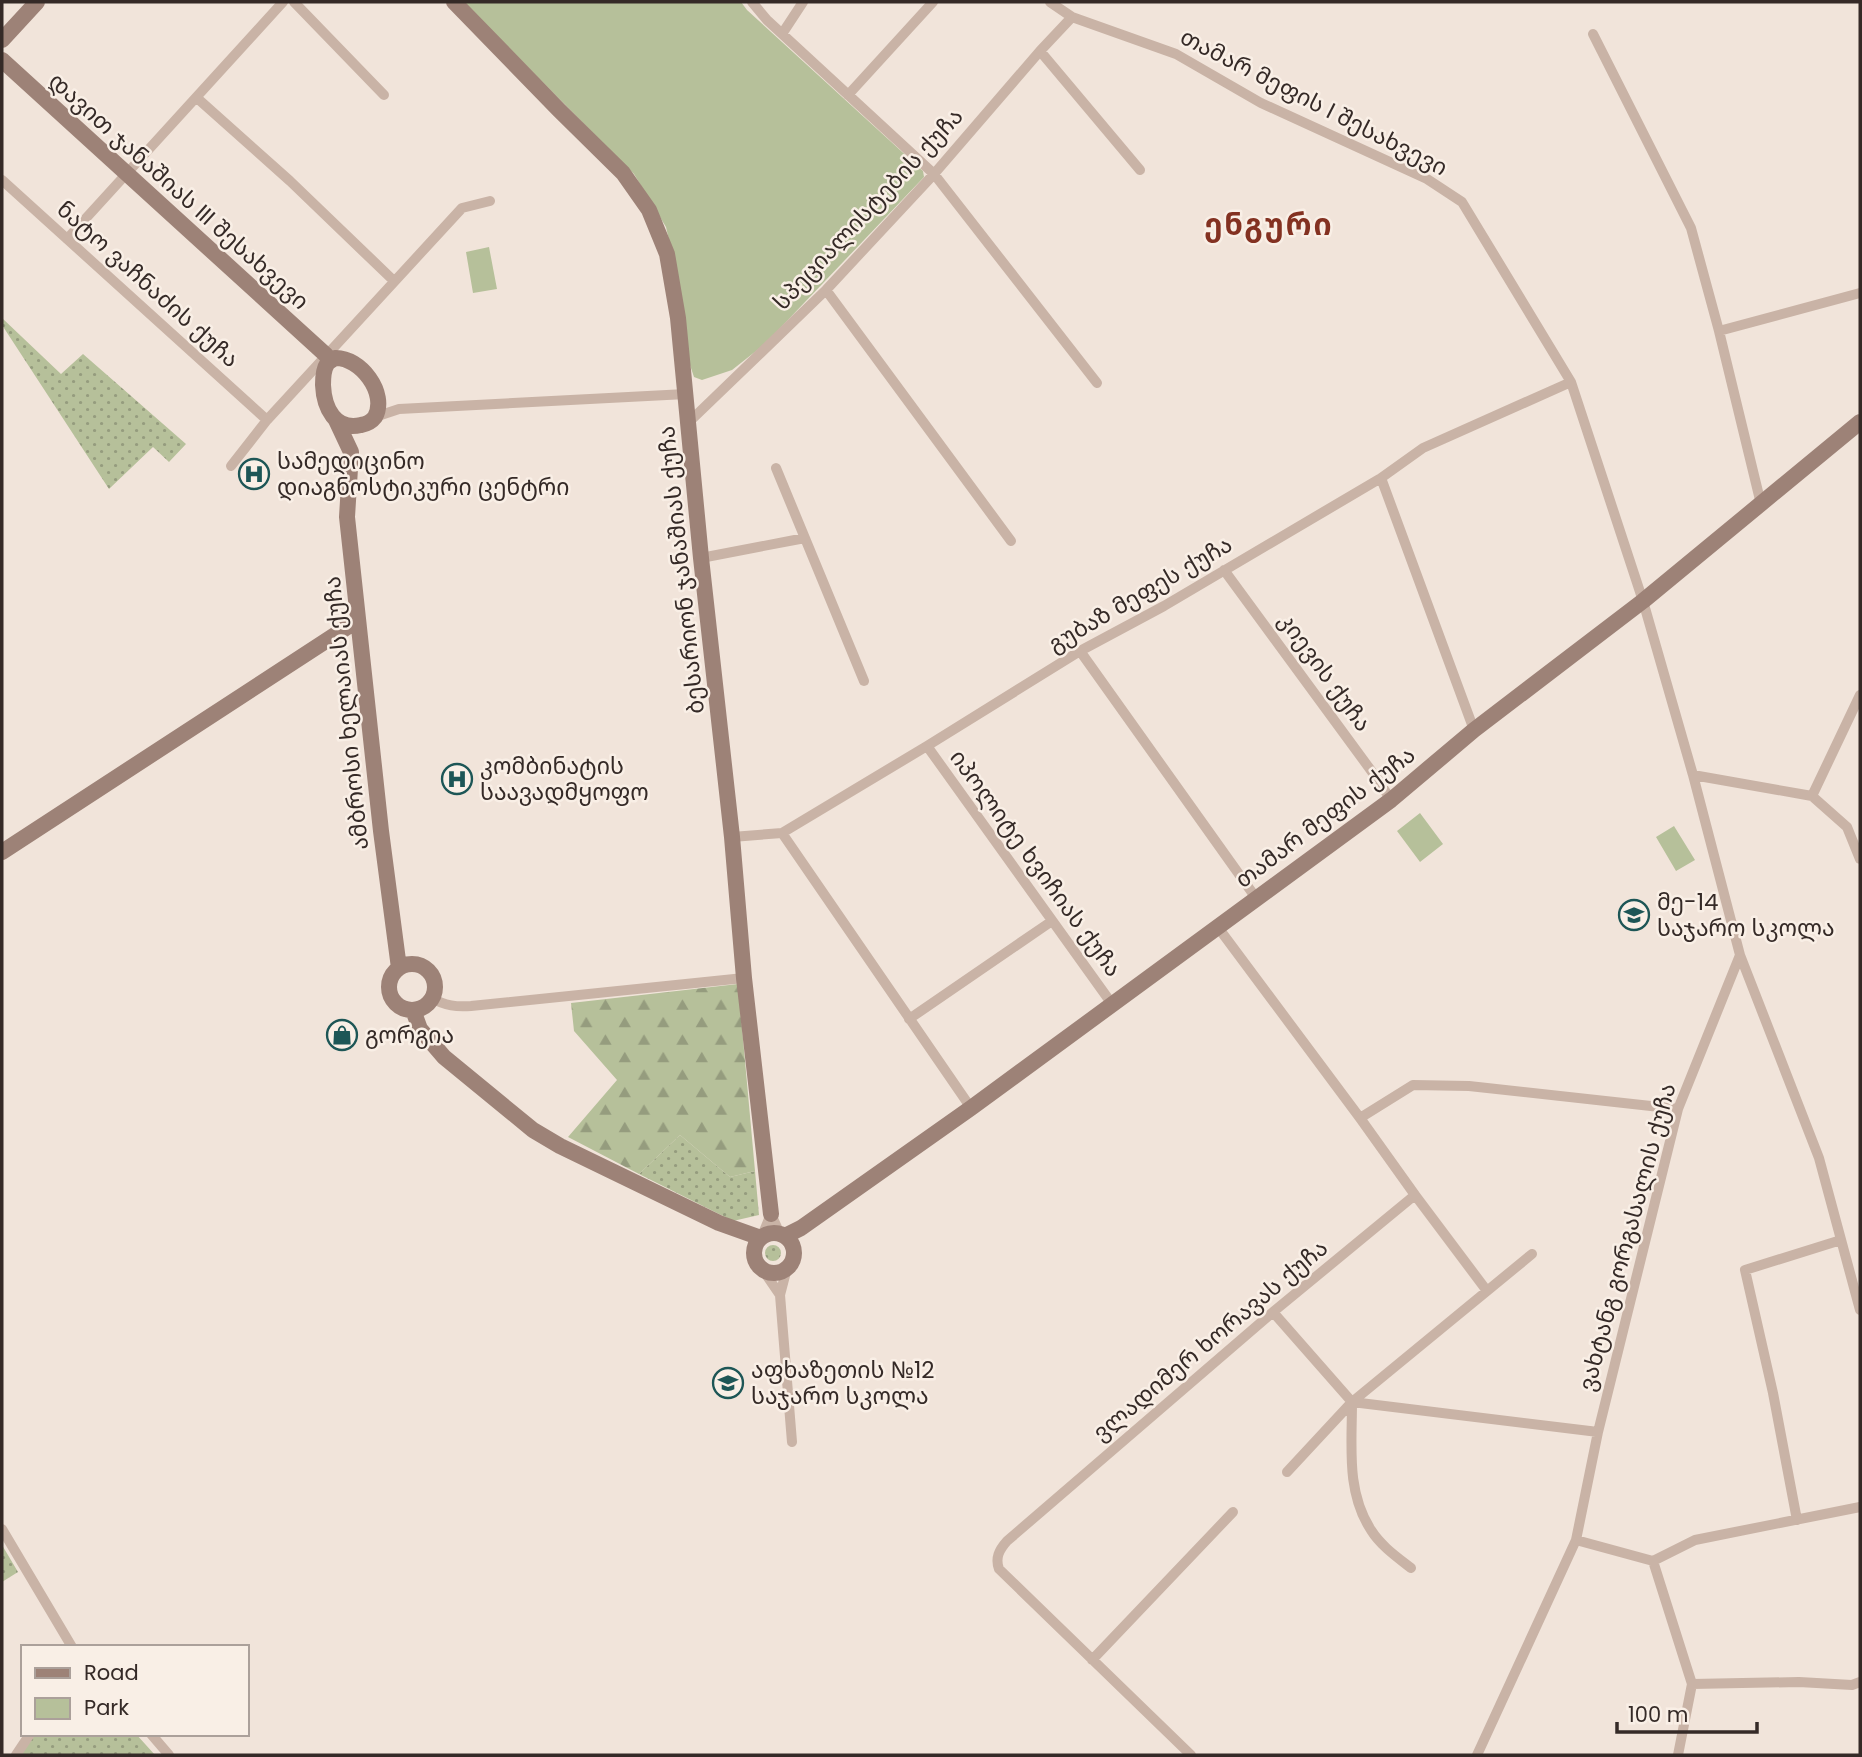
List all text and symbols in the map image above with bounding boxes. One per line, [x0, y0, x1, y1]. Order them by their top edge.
street label: თამარ მეფის I შესახვევი [1175, 21, 1453, 183]
street label: დავით ჯანაშიას III შესახვევი [42, 65, 316, 317]
street label: სპეციალისტების ქუჩა [766, 101, 970, 317]
street label: ნატო ვაჩნაძის ქუჩა [50, 193, 246, 375]
district label: ენგური [1204, 203, 1334, 246]
street label: ბესარიონ ჯანაშიას ქუჩა [650, 424, 712, 716]
place label: სამედიცინო დიაგნოსტიკური ცენტრი [277, 445, 570, 503]
hospital icon: სამედიცინო დიაგნოსტიკური ცენტრი [237, 457, 271, 491]
street label: გუბაზ მეფეს ქუჩა [1042, 528, 1238, 660]
street label: ამბროსი ხელაიას ქუჩა [316, 574, 376, 852]
street label: კიევის ქუჩა [1271, 606, 1379, 738]
street label: თამარ მეფის ქუჩა [1228, 739, 1422, 895]
street label: იპოლიტე ხვიჩიას ქუჩა [943, 743, 1129, 983]
place label: კომბინატის საავადმყოფო [480, 750, 649, 808]
hospital icon: კომბინატის საავადმყოფო [440, 762, 474, 796]
place label: მე-14 საჯარო სკოლა [1657, 886, 1835, 944]
school or university icon: მე-14 საჯარო სკოლა [1617, 898, 1651, 932]
shop icon: გორგია [325, 1018, 359, 1052]
place label: გორგია [365, 1019, 454, 1051]
street label: ვახტანგ გორგასალის ქუჩა [1570, 1080, 1684, 1394]
street label: ვლადიმერ ხორავას ქუჩა [1086, 1232, 1334, 1448]
place label: აფხაზეთის №12 საჯარო სკოლა [751, 1354, 935, 1412]
school or university icon: აფხაზეთის №12 საჯარო სკოლა [711, 1366, 745, 1400]
legend [21, 1645, 248, 1736]
text: Road [84, 1658, 139, 1687]
scale bar [1617, 1690, 1757, 1734]
text: Park [84, 1693, 129, 1722]
text: 100 m [1628, 1700, 1688, 1729]

